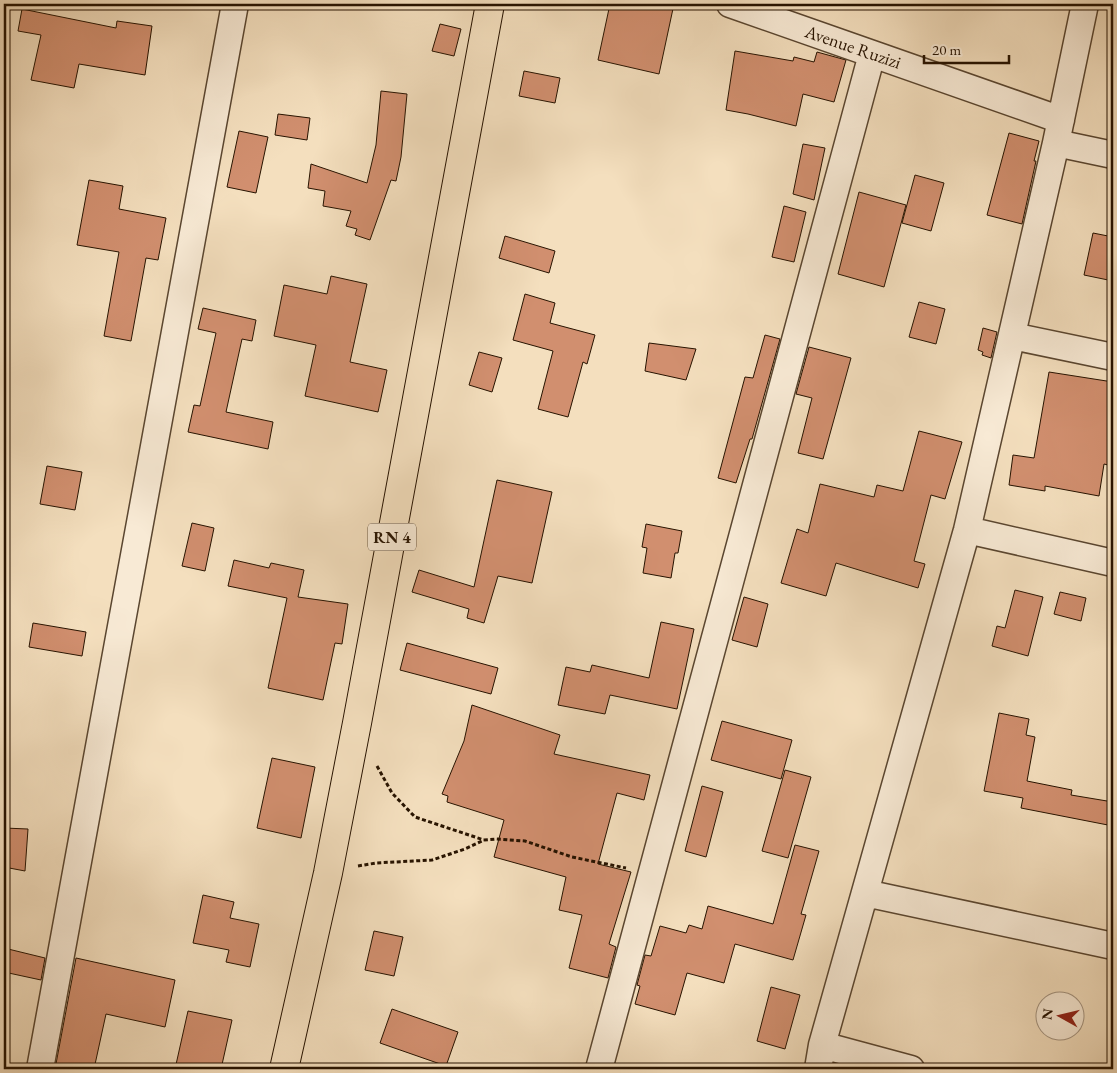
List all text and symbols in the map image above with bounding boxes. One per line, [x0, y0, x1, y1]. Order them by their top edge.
street label: Avenue Ruzizi [801, 19, 905, 74]
scale bar [924, 32, 1010, 64]
text: 20 m [932, 40, 961, 59]
road number: RN 4 [368, 524, 416, 550]
north arrow [1034, 990, 1084, 1040]
text: N [1037, 1007, 1057, 1021]

